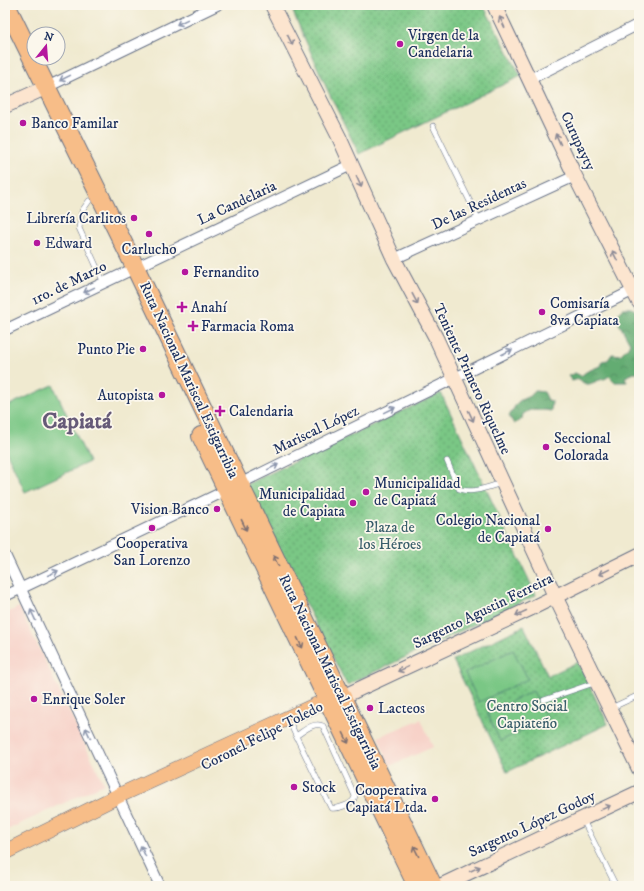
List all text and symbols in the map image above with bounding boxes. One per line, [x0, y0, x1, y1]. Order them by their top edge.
one-way arrow [498, 16, 505, 28]
one-way arrow [176, 19, 188, 26]
north arrow [26, 26, 66, 66]
place label: Virgen de la Candelaria [407, 26, 480, 62]
text: N [42, 29, 55, 45]
one-way arrow [287, 33, 294, 45]
marker: Virgen de la Candelaria [395, 39, 405, 49]
one-way arrow [59, 75, 71, 82]
street label: Curupayty [556, 108, 600, 174]
place label: Banco Familar [31, 114, 119, 133]
marker: Banco Familar [18, 118, 28, 128]
one-way arrow [554, 133, 561, 145]
street label: De las Residentas [429, 174, 529, 234]
one-way arrow [356, 175, 363, 187]
street label: La Candelaria [194, 176, 280, 230]
place label: Librería Carlitos [26, 209, 126, 228]
marker: Librería Carlitos [129, 213, 139, 223]
marker: Carlucho [144, 229, 154, 239]
place label: Edward [45, 234, 93, 253]
marker: Edward [32, 238, 42, 248]
place label: Carlucho [121, 240, 177, 259]
one-way arrow [611, 250, 619, 262]
street label: 1ro. de Marzo [28, 257, 110, 309]
place label: Fernandito [193, 263, 259, 282]
marker: Fernandito [180, 267, 190, 277]
street label: Ruta Nacional Mariscal Estigarribia [135, 279, 243, 482]
one-way arrow [84, 287, 96, 294]
one-way arrow [412, 293, 419, 305]
place label: Comisaría 8va Capiata [550, 294, 620, 330]
place label: Anahí [191, 298, 228, 317]
marker: Anahí [176, 301, 188, 313]
street label: Teniente Primero Riquelme [429, 301, 515, 457]
marker: Comisaría 8va Capiata [537, 307, 547, 317]
place label: Farmacia Roma [201, 317, 295, 336]
marker: Farmacia Roma [188, 321, 198, 331]
place label: Punto Pie [77, 340, 135, 359]
marker: Punto Pie [138, 344, 148, 354]
one-way arrow [500, 348, 512, 355]
place label: Autopista [98, 386, 155, 405]
marker: Autopista [157, 390, 167, 400]
street label: Mariscal López [270, 401, 363, 459]
place label: Calendaria [229, 402, 294, 421]
marker: Calendaria [214, 405, 226, 417]
one-way arrow [384, 406, 396, 413]
district label: Capiatá [42, 407, 113, 436]
one-way arrow [468, 410, 475, 422]
place label: Seccional Colorada [554, 429, 611, 465]
marker: Seccional Colorada [541, 442, 551, 452]
one-way arrow [267, 463, 279, 470]
place label: Municipalidad de Capiatá [374, 474, 461, 510]
place label: Municipalidad de Capiata [259, 485, 346, 521]
marker: Municipalidad de Capiatá [361, 487, 371, 497]
marker: Municipalidad de Capiata [348, 498, 358, 508]
place label: Vision Banco [130, 500, 209, 519]
marker: Vision Banco [212, 504, 222, 514]
place label: Colegio Nacional de Capiatá [436, 511, 541, 547]
park label: Plaza de los Héroes [359, 518, 421, 554]
one-way arrow [241, 519, 248, 531]
marker: Cooperativa San Lorenzo [147, 523, 157, 533]
marker: Colegio Nacional de Capiatá [543, 524, 553, 534]
place label: Cooperativa San Lorenzo [114, 534, 190, 570]
one-way arrow [272, 556, 279, 568]
one-way arrow [46, 569, 58, 576]
street label: Sargento Agustin Ferreira [410, 569, 557, 653]
one-way arrow [598, 569, 610, 576]
street label: Ruta Nacional Mariscal Estigarribia [274, 571, 386, 773]
one-way arrow [29, 610, 36, 622]
one-way arrow [515, 610, 527, 617]
one-way arrow [297, 636, 304, 648]
one-way arrow [397, 666, 409, 673]
place label: Enrique Soler [42, 690, 126, 709]
marker: Enrique Soler [29, 694, 39, 704]
street label: Coronel Felipe Toledo [198, 697, 326, 775]
park label: Centro Social Capiateño [486, 697, 568, 733]
place label: Lacteos [378, 699, 425, 718]
marker: Lacteos [365, 703, 375, 713]
one-way arrow [84, 727, 91, 739]
one-way arrow [343, 731, 350, 743]
place label: Stock [302, 778, 336, 797]
place label: Cooperativa Capiatá Ltda. [345, 781, 428, 817]
marker: Stock [289, 782, 299, 792]
street label: Sargento López Godoy [466, 786, 599, 862]
marker: Cooperativa Capiatá Ltda. [430, 794, 440, 804]
one-way arrow [599, 804, 611, 811]
one-way arrow [139, 845, 146, 857]
one-way arrow [412, 845, 419, 857]
one-way arrow [469, 865, 481, 872]

